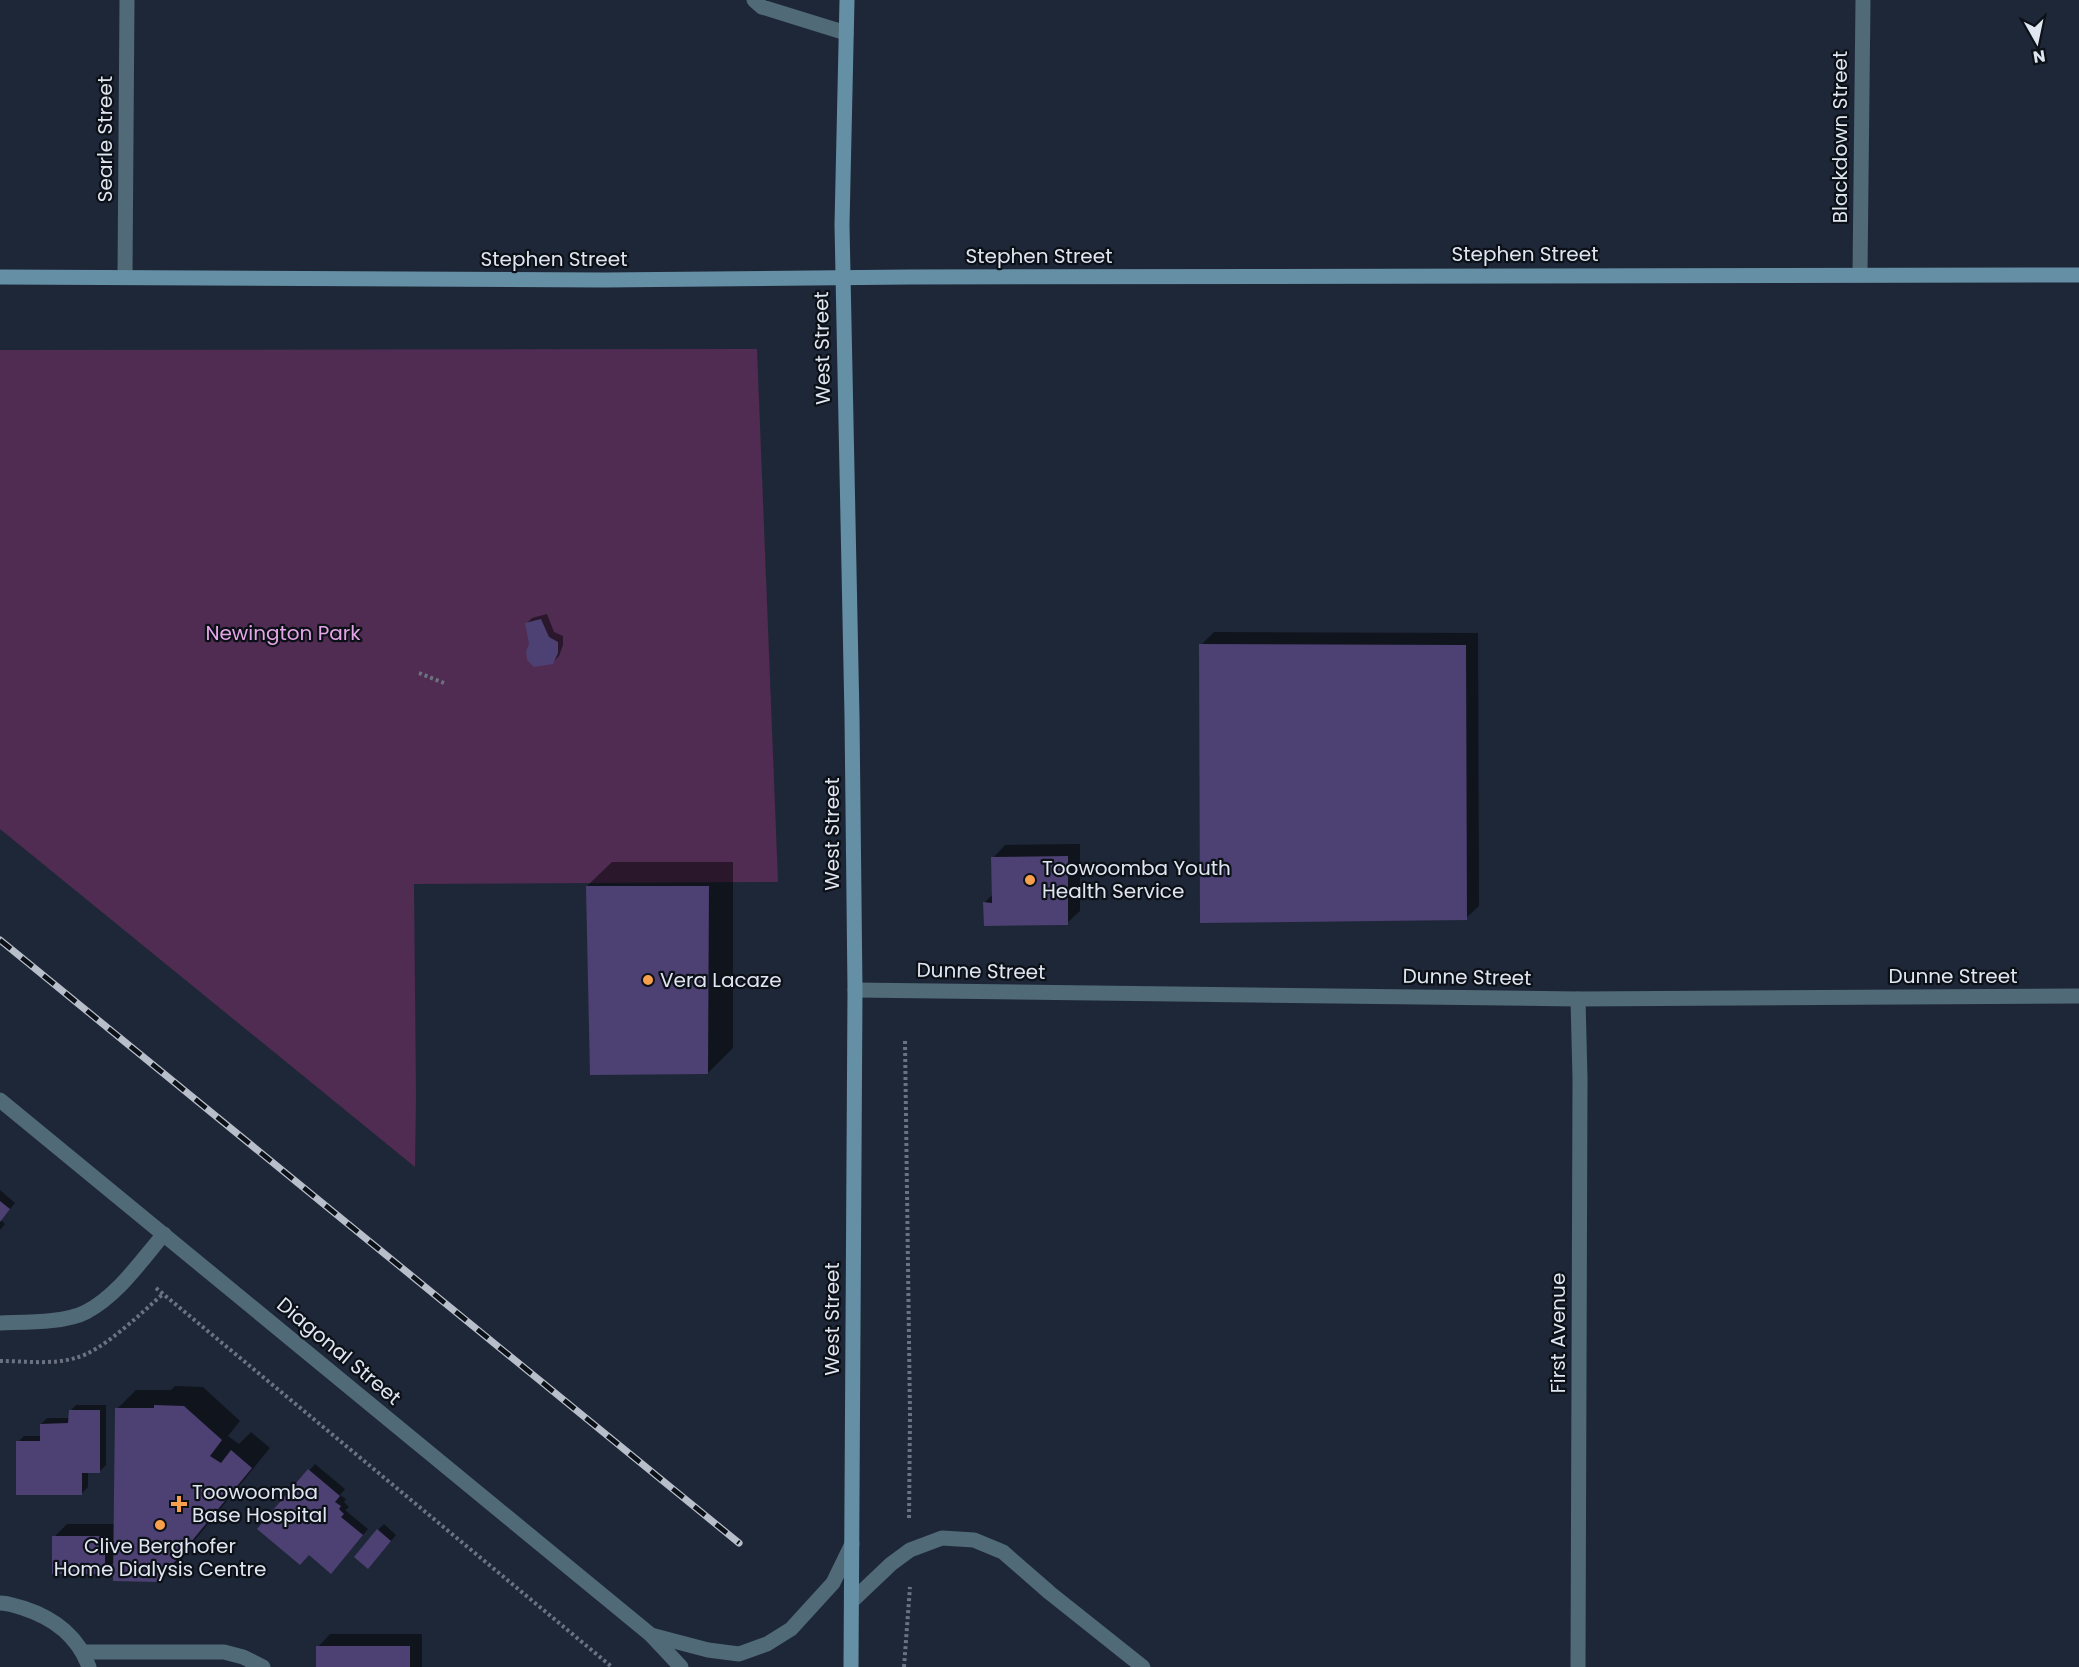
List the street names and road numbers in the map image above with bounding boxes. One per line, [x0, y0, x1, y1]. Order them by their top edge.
street label: Blackdown Street [1826, 51, 1854, 223]
street label: Searle Street [91, 76, 119, 202]
street label: Stephen Street [1452, 240, 1598, 268]
street label: Stephen Street [966, 242, 1112, 270]
street label: Stephen Street [481, 245, 627, 273]
street label: West Street [807, 291, 837, 405]
street label: West Street [818, 777, 846, 891]
street label: Dunne Street [916, 956, 1046, 986]
street label: Dunne Street [1402, 962, 1532, 992]
street label: Dunne Street [1889, 962, 2017, 990]
street label: West Street [818, 1262, 846, 1376]
street label: First Avenue [1544, 1273, 1572, 1393]
street label: Diagonal Street [271, 1291, 407, 1411]

